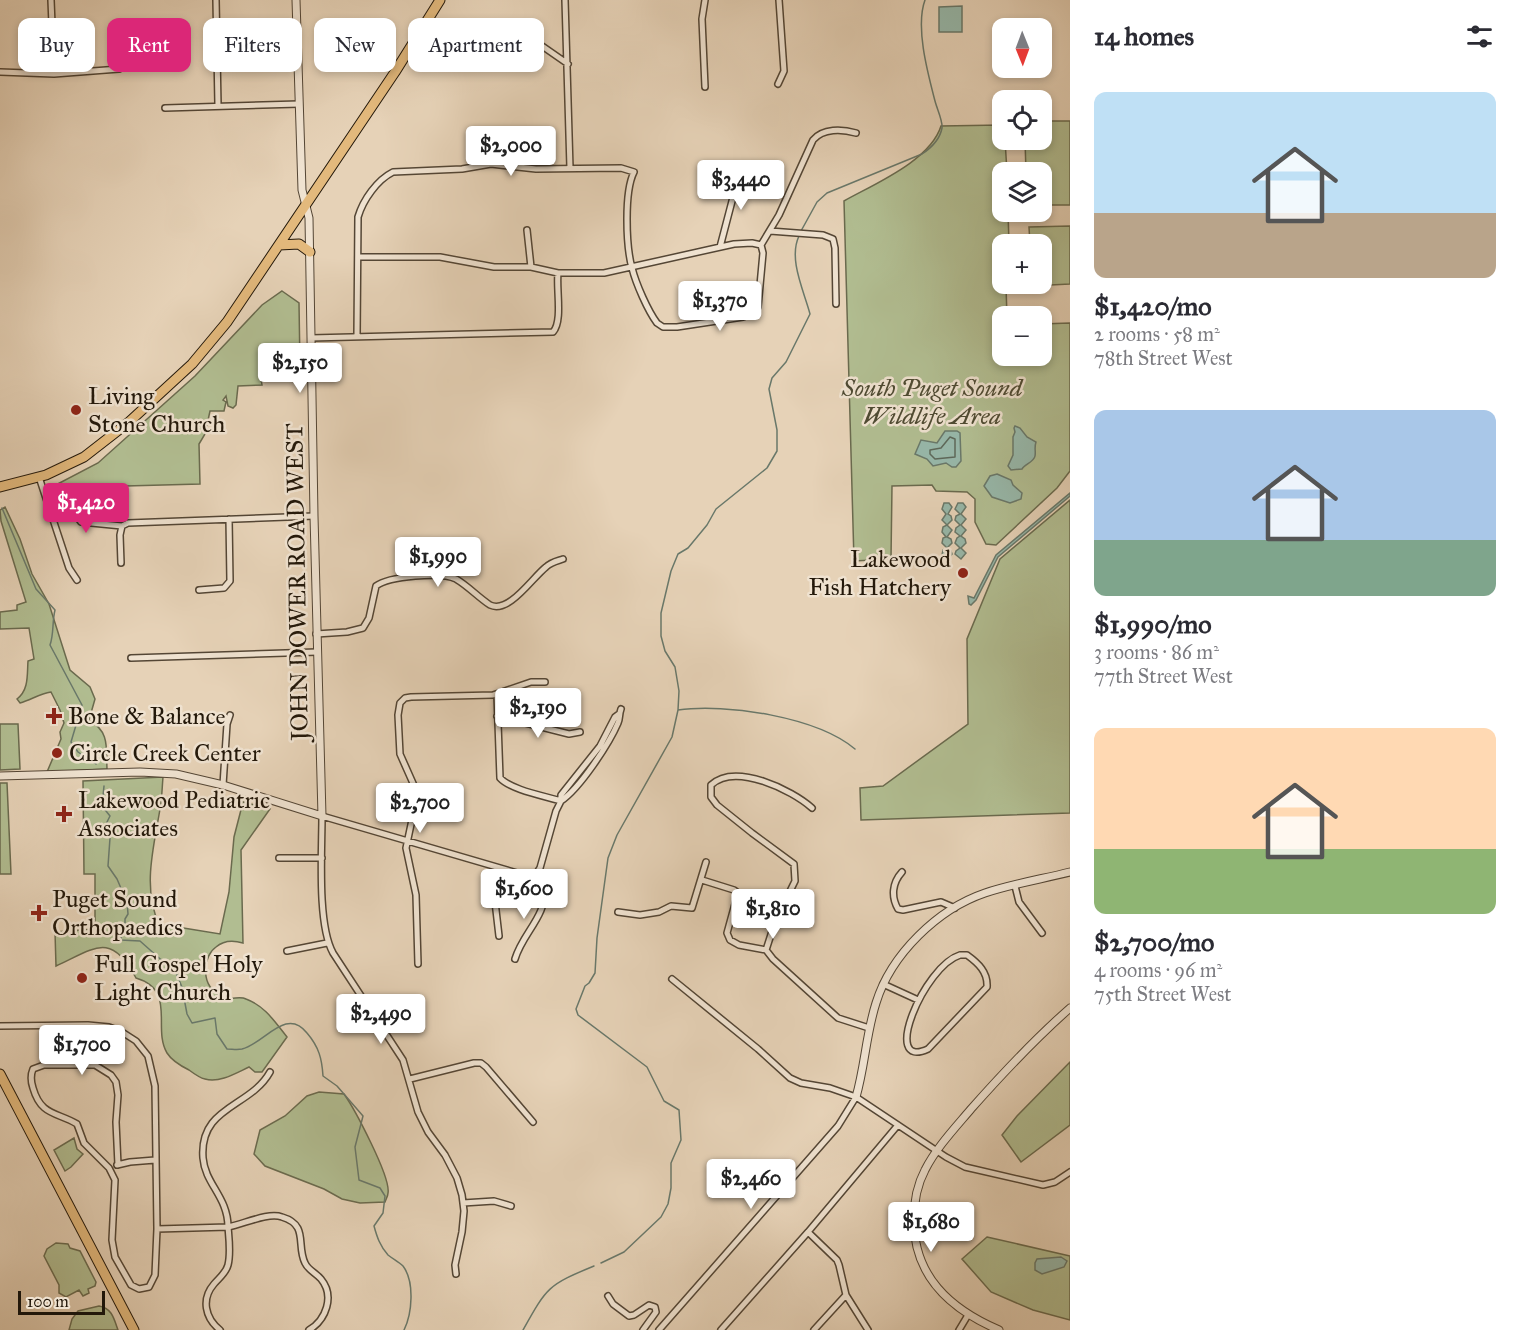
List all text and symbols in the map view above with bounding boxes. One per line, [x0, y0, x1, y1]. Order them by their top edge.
chip: Buy [18, 18, 95, 72]
chip: Rent [107, 18, 191, 72]
chip: Filters [203, 18, 302, 72]
chip: New [314, 18, 396, 72]
chip: Apartment [408, 18, 544, 72]
north arrow [992, 18, 1052, 78]
map controls [992, 18, 1052, 366]
text: 14 homes [1094, 20, 1194, 52]
icon: filters [1463, 20, 1496, 53]
button: locate [992, 90, 1052, 150]
pin: $2,000 [462, 126, 560, 177]
icon: home [1241, 131, 1349, 239]
text: $2,000 [480, 133, 542, 157]
pin: $3,440 [692, 160, 790, 211]
button: layers [992, 162, 1052, 222]
text: $3,440 [711, 167, 771, 191]
button: + [992, 234, 1052, 294]
pin: $1,370 [671, 281, 769, 332]
text: $1,370 [692, 288, 748, 312]
text: $1,420/mo [1094, 290, 1212, 322]
button: − [992, 306, 1052, 366]
text: 2 rooms · 58 m² [1094, 322, 1220, 346]
pin: $2,150 [251, 343, 349, 394]
text: 78th Street West [1094, 346, 1233, 370]
text: $2,150 [272, 350, 328, 374]
park label: South Puget Sound Wildlife Area [841, 373, 1024, 431]
place label: Living Stone Church [88, 381, 225, 439]
marker: Living Stone Church [69, 403, 83, 417]
street label: JOHN DOWER ROAD WEST [279, 423, 315, 744]
icon: home [1241, 449, 1349, 557]
pin: $1,420 [37, 483, 135, 534]
text: $1,420 [57, 490, 115, 514]
pin: $1,990 [389, 537, 487, 588]
text: $1,990 [409, 544, 467, 568]
place label: Lakewood Fish Hatchery [808, 544, 952, 602]
marker: Lakewood Fish Hatchery [956, 566, 970, 580]
text: $1,990/mo [1094, 608, 1212, 640]
text: 3 rooms · 86 m² [1094, 640, 1219, 664]
text: 77th Street West [1094, 664, 1233, 688]
pin: $2,190 [489, 688, 587, 739]
text: $2,190 [509, 695, 567, 719]
place label: Bone & Balance [68, 701, 226, 731]
marker: Bone & Balance [45, 707, 63, 725]
place label: Circle Creek Center [69, 738, 261, 768]
marker: Circle Creek Center [50, 746, 64, 760]
icon: home [1241, 767, 1349, 875]
pin: $2,700 [371, 783, 469, 834]
place label: Lakewood Pediatric Associates [77, 785, 270, 843]
text: $2,700 [390, 790, 450, 814]
marker: Lakewood Pediatric Associates [55, 805, 73, 823]
pin: $1,600 [475, 869, 573, 920]
text: $1,600 [495, 876, 553, 900]
place label: Puget Sound Orthopaedics [52, 884, 183, 942]
pin: $1,810 [724, 889, 822, 940]
text: $1,810 [745, 896, 801, 920]
marker: Puget Sound Orthopaedics [30, 904, 48, 922]
text: $2,700/mo [1094, 926, 1214, 958]
place label: Full Gospel Holy Light Church [94, 949, 263, 1007]
text: 4 rooms · 96 m² [1094, 958, 1222, 982]
marker: Full Gospel Holy Light Church [75, 971, 89, 985]
text: 75th Street West [1094, 982, 1231, 1006]
pin: $2,490 [332, 994, 430, 1045]
text: $2,490 [350, 1001, 412, 1025]
pin: $1,700 [33, 1025, 131, 1076]
text: $1,700 [53, 1032, 111, 1056]
pin: $2,460 [702, 1159, 800, 1210]
text: $2,460 [721, 1166, 781, 1190]
pin: $1,680 [882, 1202, 980, 1253]
text: $1,680 [902, 1209, 960, 1233]
scale bar [18, 1288, 105, 1316]
text: 100 m [27, 1292, 69, 1311]

